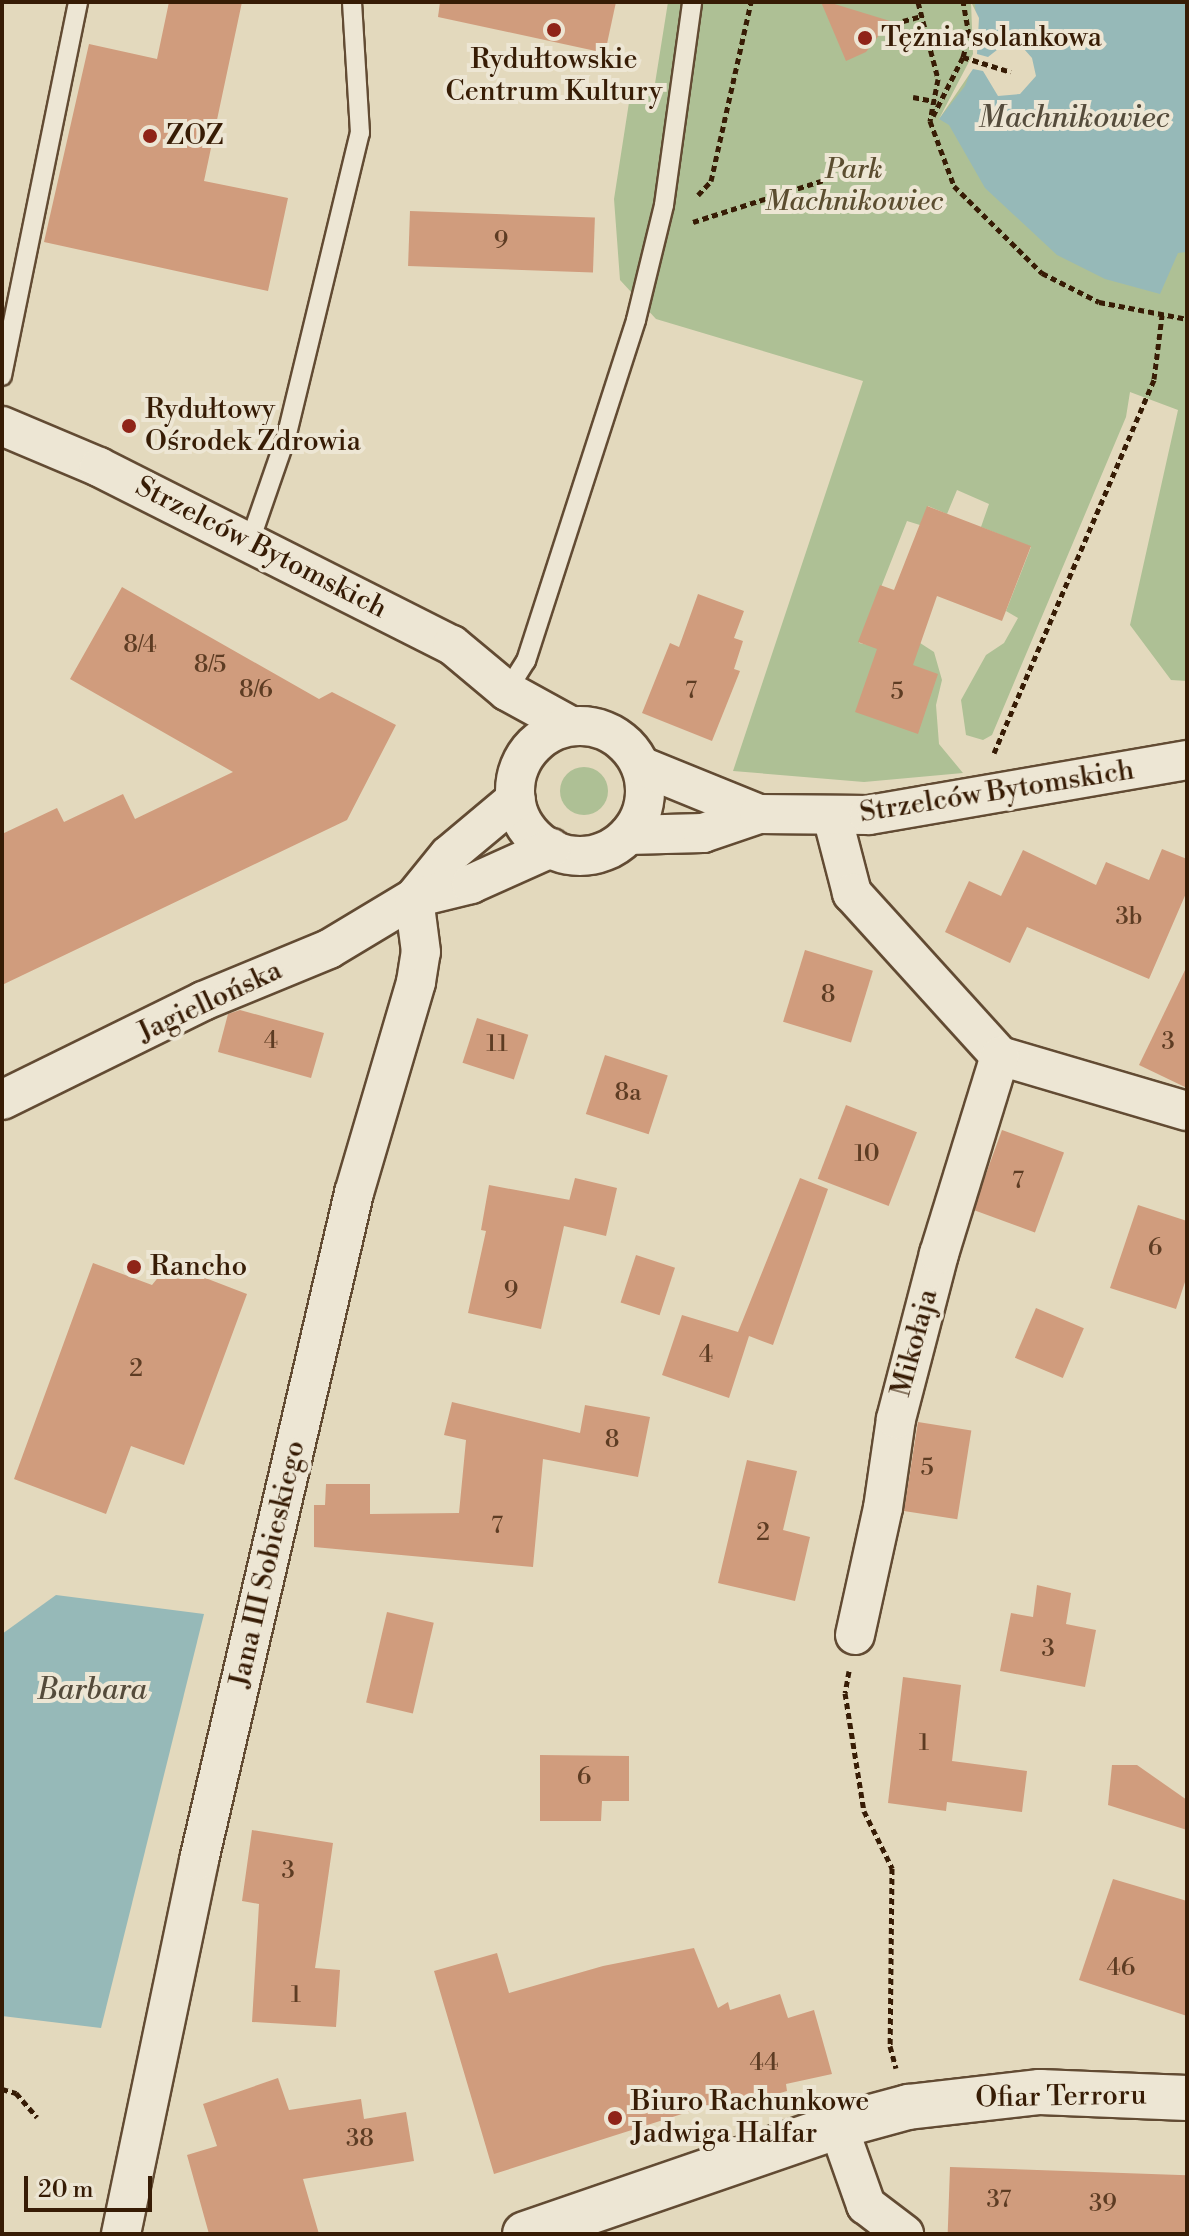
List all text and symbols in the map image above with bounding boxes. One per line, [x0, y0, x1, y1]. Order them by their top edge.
marker: Rydułtowskie Centrum Kultury [545, 21, 563, 39]
place label: Tężnia solankowa [881, 21, 1102, 55]
marker: Tężnia solankowa [856, 29, 874, 47]
place label: Rydułtowskie Centrum Kultury [446, 43, 662, 109]
water label: Machnikowiec [978, 100, 1170, 136]
place label: ZOZ [166, 119, 224, 153]
marker: ZOZ [141, 127, 159, 145]
park label: Park Machnikowiec [765, 153, 943, 219]
house number: 9 [494, 228, 508, 256]
place label: Rydułtowy Ośrodek Zdrowia [145, 393, 361, 459]
marker: Rydułtowy Ośrodek Zdrowia [120, 417, 138, 435]
street label: Strzelców Bytomskich [130, 470, 392, 626]
house number: 8/4 [123, 632, 157, 660]
house number: 8/5 [194, 652, 226, 680]
house number: 8/6 [239, 677, 273, 705]
house number: 7 [685, 678, 697, 706]
house number: 5 [890, 679, 904, 707]
street label: Strzelców Bytomskich [857, 754, 1137, 830]
house number: 3b [1116, 904, 1142, 932]
street label: Jagiellońska [133, 954, 287, 1050]
house number: 8 [821, 982, 835, 1010]
house number: 4 [264, 1028, 278, 1056]
house number: 3 [1161, 1029, 1175, 1057]
house number: 11 [486, 1031, 508, 1059]
house number: 8a [615, 1080, 641, 1108]
house number: 10 [854, 1141, 880, 1169]
house number: 7 [1012, 1168, 1024, 1196]
house number: 6 [1148, 1235, 1162, 1263]
place label: Rancho [150, 1250, 247, 1284]
marker: Rancho [125, 1258, 143, 1276]
house number: 9 [504, 1278, 518, 1306]
street label: Mikołaja [885, 1286, 945, 1400]
house number: 4 [699, 1342, 713, 1370]
house number: 2 [129, 1356, 143, 1384]
house number: 8 [605, 1427, 619, 1455]
street label: Jana III Sobieskiego [223, 1437, 313, 1691]
house number: 5 [920, 1455, 934, 1483]
house number: 7 [491, 1513, 503, 1541]
house number: 2 [756, 1520, 770, 1548]
house number: 3 [1041, 1636, 1055, 1664]
water label: Barbara [37, 1672, 147, 1708]
house number: 1 [919, 1730, 929, 1758]
house number: 6 [577, 1764, 591, 1792]
house number: 3 [281, 1858, 295, 1886]
house number: 46 [1107, 1955, 1135, 1983]
house number: 1 [291, 1982, 301, 2010]
house number: 44 [749, 2050, 779, 2078]
street label: Ofiar Terroru [975, 2079, 1147, 2115]
place label: Biuro Rachunkowe Jadwiga Halfar [631, 2085, 869, 2151]
marker: Biuro Rachunkowe Jadwiga Halfar [606, 2109, 624, 2127]
house number: 38 [346, 2126, 374, 2154]
scale bar [28, 2160, 156, 2210]
text: 20 m [38, 2175, 94, 2205]
house number: 37 [987, 2187, 1011, 2215]
house number: 39 [1089, 2191, 1117, 2219]

